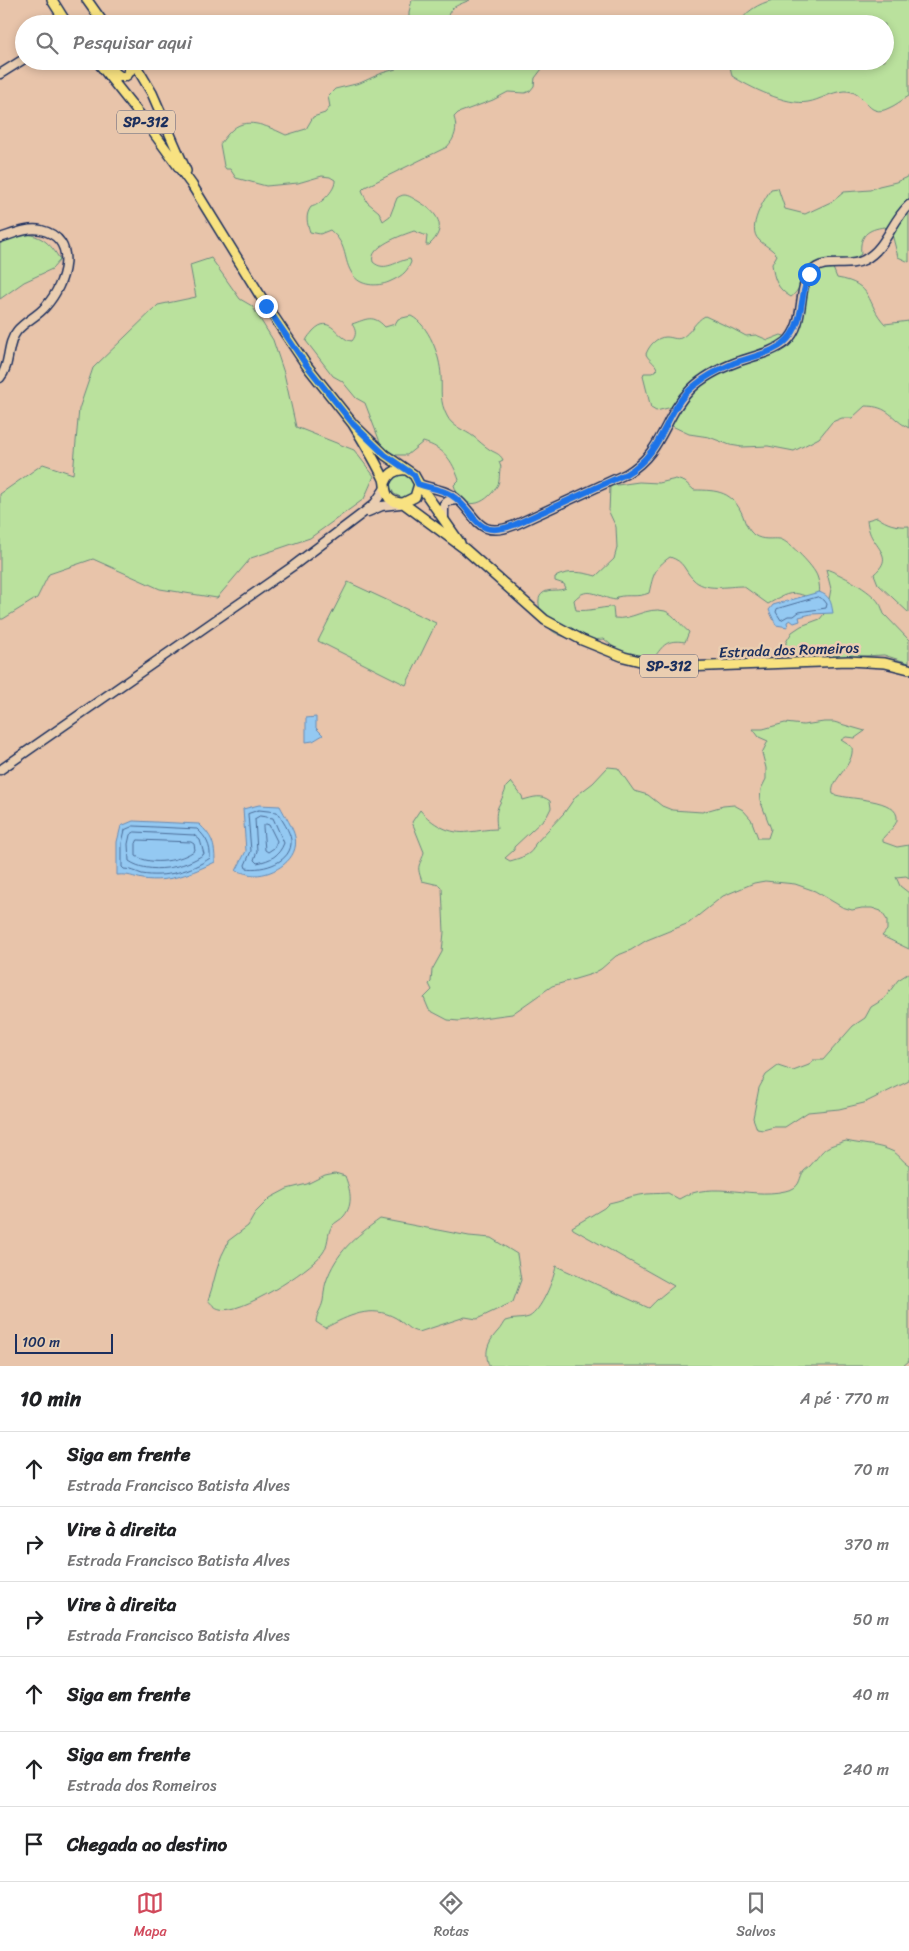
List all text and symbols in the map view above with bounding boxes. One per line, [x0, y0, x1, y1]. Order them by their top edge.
search box [15, 15, 894, 70]
text: Pesquisar aqui [73, 26, 192, 59]
icon: search [33, 29, 61, 57]
road number: SP-312 [117, 110, 175, 134]
route start [798, 263, 821, 286]
route end [255, 295, 278, 318]
street label: Estrada dos Romeiros [718, 635, 860, 665]
road number: SP-312 [640, 654, 698, 678]
text: 100 m [22, 1330, 60, 1355]
scale bar [15, 1331, 112, 1354]
text: 10 min [20, 1380, 81, 1418]
text: A pé · 770 m [800, 1384, 889, 1413]
text: Siga em frente [67, 1438, 190, 1471]
icon: ahead [20, 1455, 48, 1483]
text: 70 m [853, 1455, 889, 1484]
text: Estrada Francisco Batista Alves [67, 1471, 290, 1500]
text: Vire à direita [67, 1513, 176, 1546]
icon: right [20, 1530, 48, 1558]
text: 370 m [845, 1530, 889, 1559]
text: Estrada Francisco Batista Alves [67, 1546, 290, 1575]
text: Vire à direita [67, 1588, 176, 1621]
icon: right [20, 1605, 48, 1633]
text: 50 m [853, 1605, 889, 1634]
text: Estrada Francisco Batista Alves [67, 1621, 290, 1650]
text: Siga em frente [67, 1678, 190, 1711]
icon: ahead [20, 1680, 48, 1708]
text: 40 m [852, 1680, 889, 1709]
text: Siga em frente [67, 1738, 190, 1771]
icon: ahead [20, 1755, 48, 1783]
text: 240 m [843, 1755, 889, 1784]
text: Estrada dos Romeiros [67, 1771, 217, 1800]
text: Chegada ao destino [67, 1828, 227, 1861]
icon: arrive [20, 1830, 48, 1858]
tab: Mapa [134, 1889, 167, 1944]
tab: Rotas [434, 1889, 469, 1944]
tab: Salvos [736, 1889, 775, 1944]

